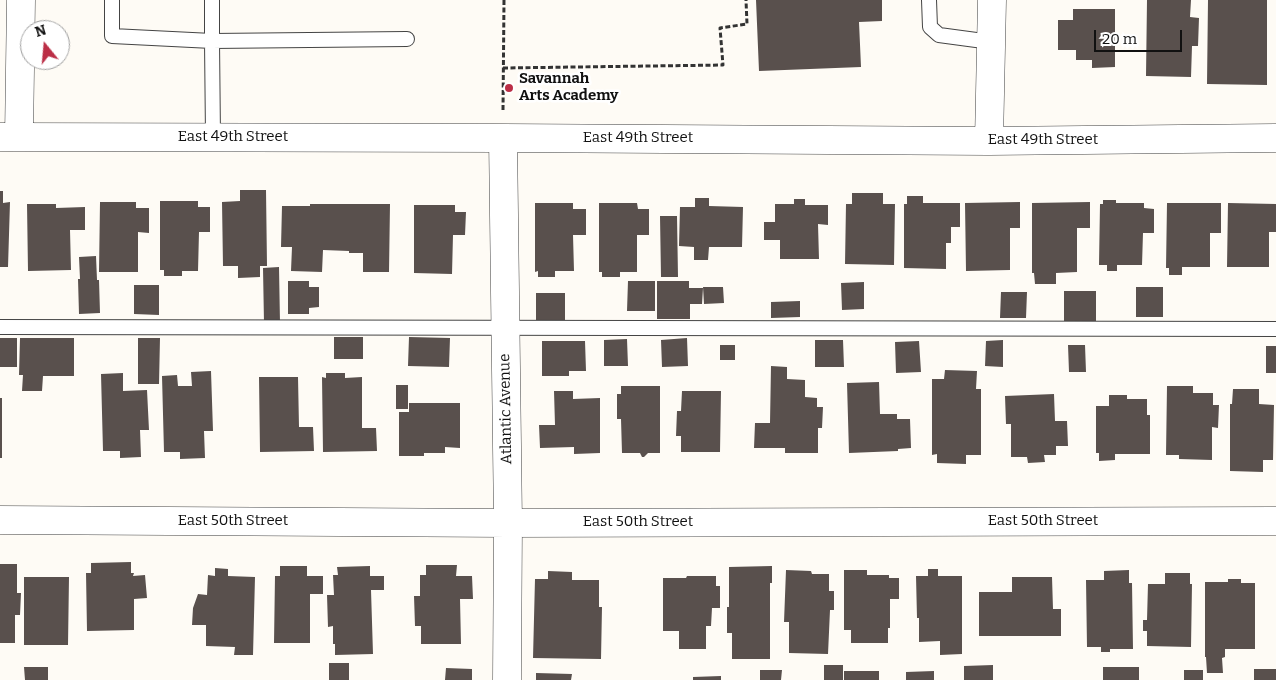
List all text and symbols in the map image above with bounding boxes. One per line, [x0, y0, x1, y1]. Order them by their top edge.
north arrow [20, 20, 70, 70]
scale bar [1096, 20, 1184, 52]
text: N [33, 21, 48, 41]
text: 20 m [1102, 30, 1137, 48]
place label: Savannah Arts Academy [519, 70, 618, 105]
marker: Savannah Arts Academy [503, 82, 515, 94]
street label: East 49th Street [178, 128, 288, 146]
street label: East 49th Street [583, 129, 693, 147]
street label: East 49th Street [988, 131, 1098, 149]
street label: Atlantic Avenue [496, 354, 516, 464]
street label: East 50th Street [178, 512, 288, 530]
street label: East 50th Street [988, 512, 1098, 530]
street label: East 50th Street [583, 513, 693, 531]

